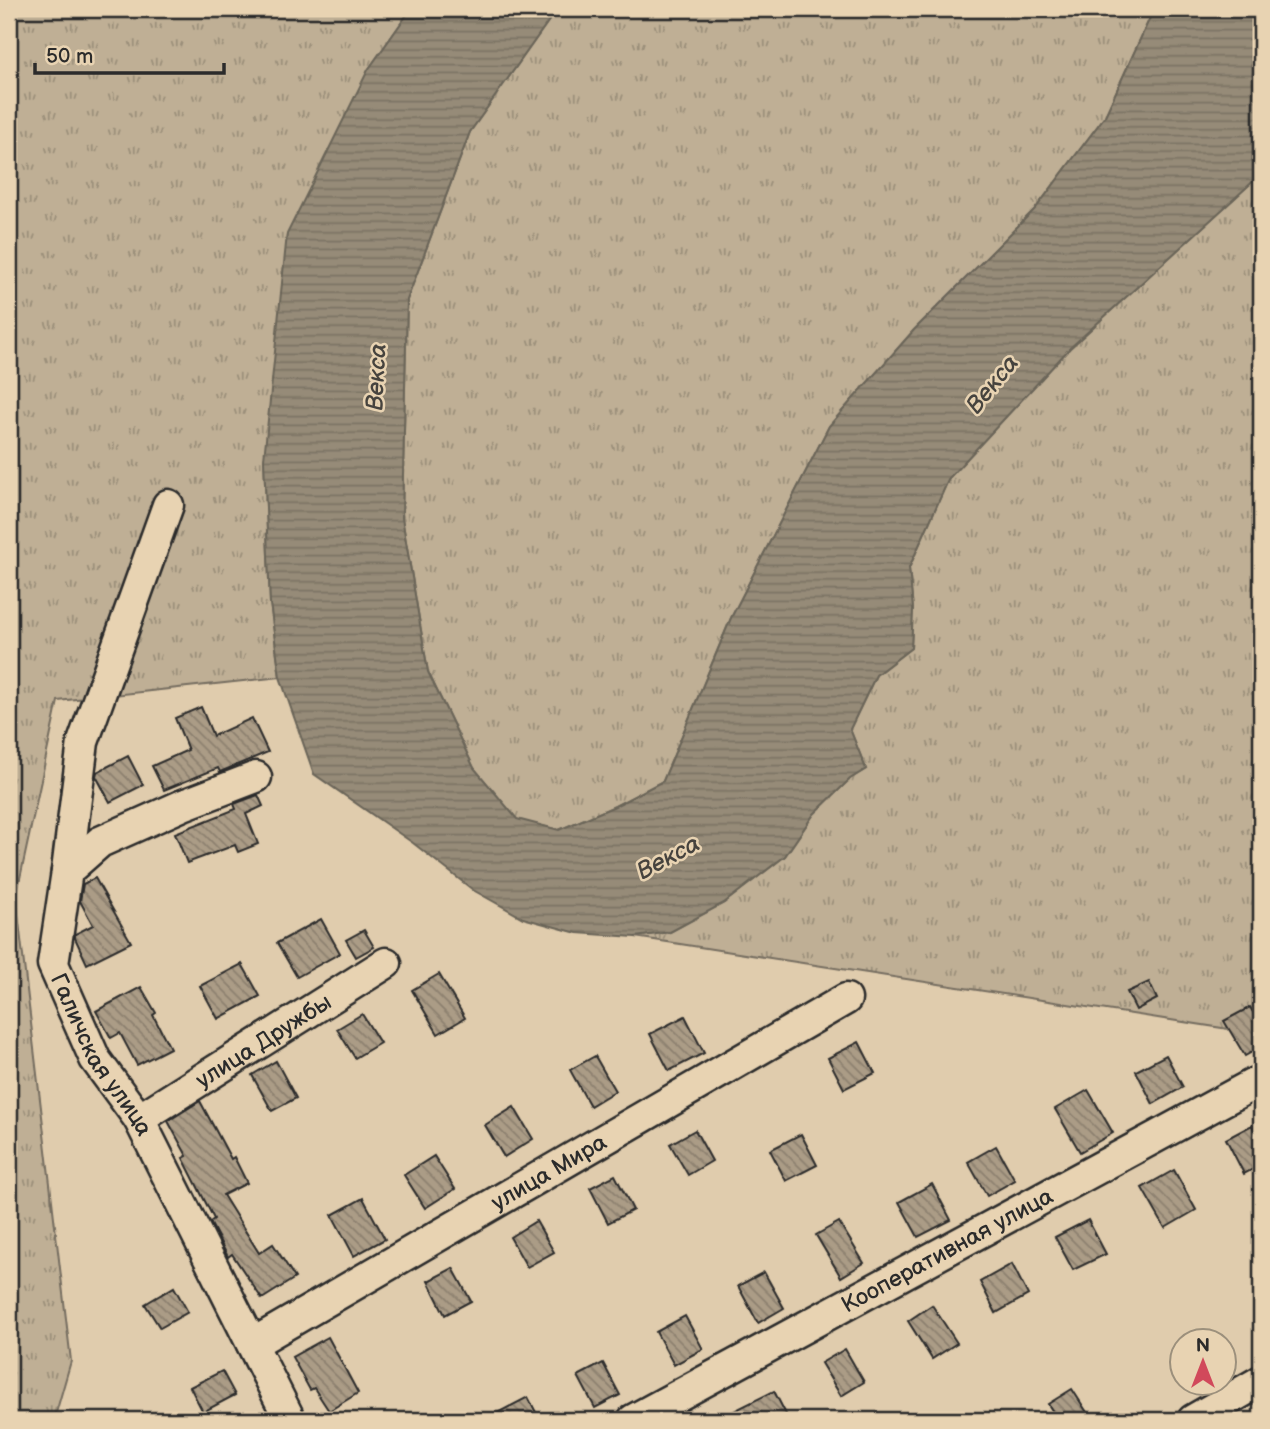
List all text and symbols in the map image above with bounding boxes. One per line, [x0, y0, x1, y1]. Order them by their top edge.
scale bar [35, 32, 224, 76]
text: 50 m [46, 44, 93, 69]
water label: Векса [360, 343, 393, 411]
water label: Векса [960, 349, 1025, 420]
water label: Векса [632, 829, 705, 886]
street label: Галичская улица [44, 969, 158, 1141]
street label: улица Дружбы [191, 988, 337, 1095]
street label: улица Мира [486, 1128, 612, 1217]
street label: Кооперативная улица [837, 1182, 1058, 1320]
north arrow [1168, 1328, 1238, 1398]
text: N [1196, 1335, 1210, 1358]

